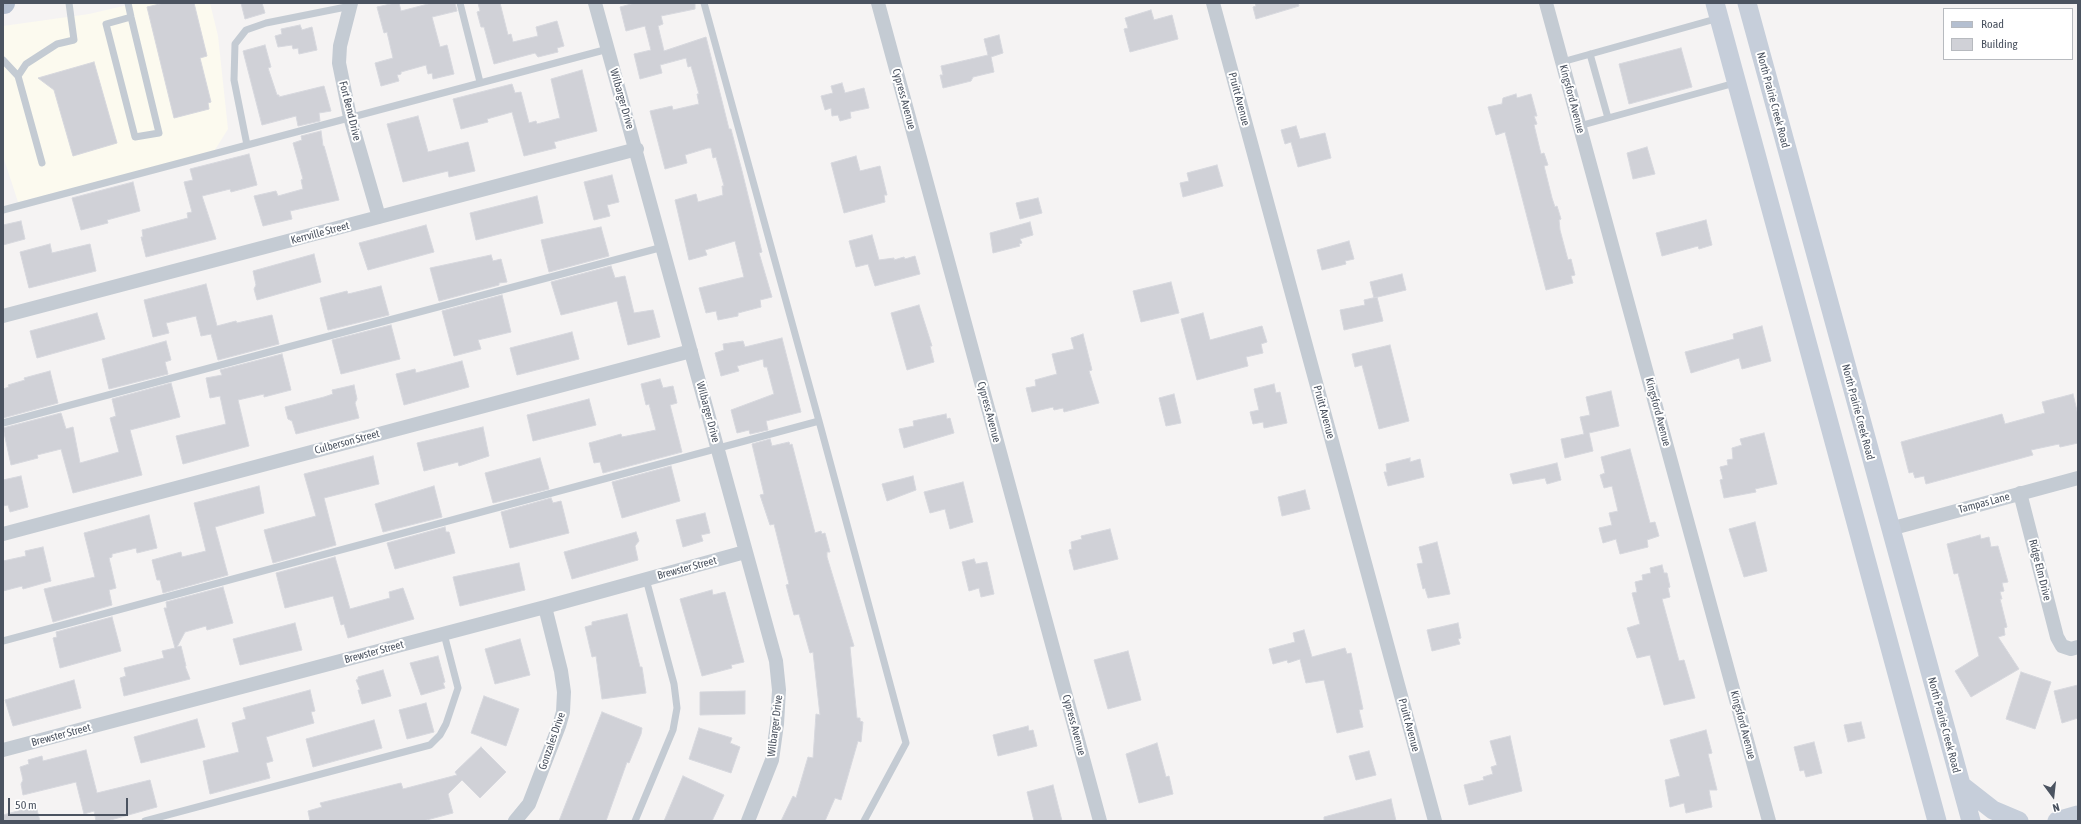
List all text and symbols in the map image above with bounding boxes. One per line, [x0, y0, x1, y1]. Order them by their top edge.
legend [1943, 8, 2073, 60]
text: Road [1981, 17, 2004, 31]
text: Building [1981, 37, 2018, 51]
street label: North Prairie Creek Road [1754, 51, 1792, 149]
street label: Kingsford Avenue [1557, 63, 1587, 135]
street label: Wilbarger Drive [607, 67, 637, 131]
street label: Cypress Avenue [890, 67, 918, 131]
street label: Pruitt Avenue [1226, 71, 1252, 127]
street label: Fort Bend Drive [336, 80, 364, 142]
street label: Kerrville Street [289, 219, 351, 247]
street label: North Prairie Creek Road [1839, 363, 1877, 461]
street label: Kingsford Avenue [1643, 376, 1673, 448]
street label: Wilbarger Drive [694, 380, 722, 444]
street label: Cypress Avenue [975, 380, 1003, 444]
street label: Pruitt Avenue [1311, 384, 1337, 440]
street label: Culberson Street [313, 427, 381, 457]
street label: Tampas Lane [1957, 490, 2011, 516]
street label: Ridge Elm Drive [2026, 538, 2054, 602]
street label: Brewster Street [656, 554, 718, 582]
street label: Brewster Street [343, 638, 405, 666]
street label: North Prairie Creek Road [1925, 676, 1963, 774]
street label: Kingsford Avenue [1728, 689, 1758, 761]
street label: Cypress Avenue [1060, 693, 1088, 757]
street label: Wilbarger Drive [765, 694, 785, 758]
street label: Pruitt Avenue [1396, 697, 1422, 753]
street label: Gonzales Drive [536, 711, 568, 771]
street label: Brewster Street [30, 721, 92, 749]
north arrow [2033, 776, 2073, 816]
scale bar [10, 790, 130, 816]
text: 50 m [15, 798, 37, 812]
text: N [2051, 801, 2061, 814]

